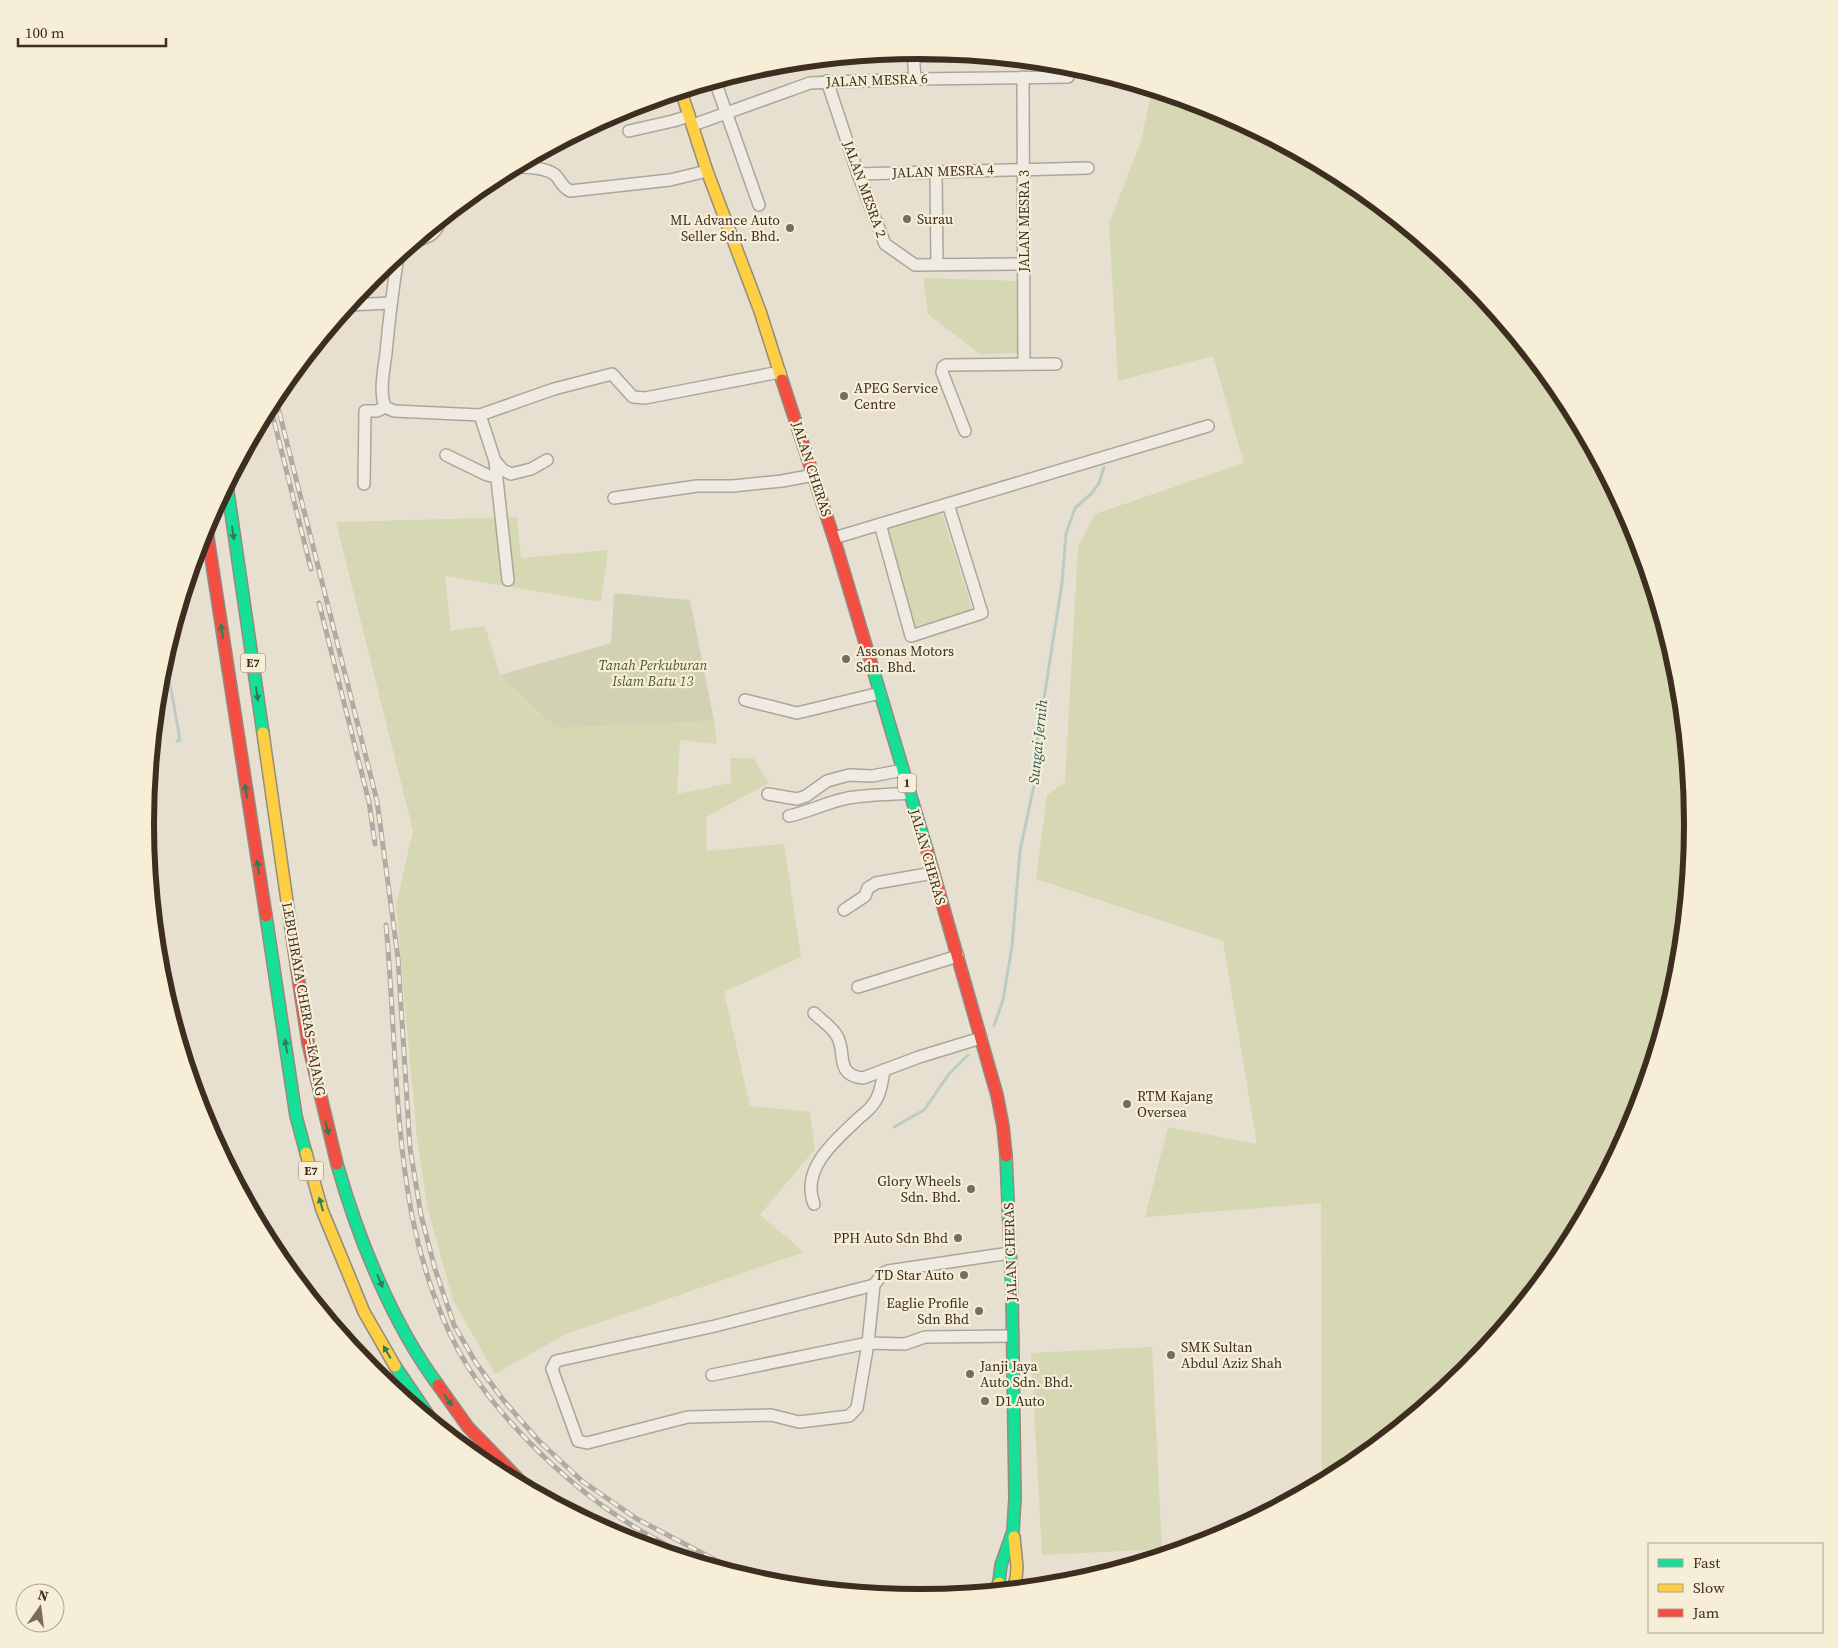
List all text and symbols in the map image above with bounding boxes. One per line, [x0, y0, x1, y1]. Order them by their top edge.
scale bar [18, 15, 165, 47]
text: 100 m [25, 22, 65, 43]
street label: JALAN MESRA 6 [825, 68, 928, 92]
street label: JALAN MESRA 2 [838, 137, 892, 240]
street label: JALAN MESRA 4 [891, 159, 994, 183]
street label: JALAN MESRA 3 [1014, 170, 1034, 273]
place label: Surau [917, 209, 953, 229]
place label: ML Advance Auto Seller Sdn. Bhd. [670, 210, 780, 246]
marker: Surau [901, 213, 913, 225]
marker: ML Advance Auto Seller Sdn. Bhd. [784, 222, 796, 234]
place label: APEG Service Centre [854, 378, 938, 414]
marker: APEG Service Centre [838, 390, 850, 402]
street label: JALAN CHERAS [787, 418, 837, 519]
one-way arrow [229, 526, 237, 542]
one-way arrow [217, 622, 225, 638]
place label: Assonas Motors Sdn. Bhd. [856, 641, 954, 677]
marker: Assonas Motors Sdn. Bhd. [840, 653, 852, 665]
road number: E7 [240, 654, 266, 672]
park label: Tanah Perkuburan Islam Batu 13 [599, 655, 708, 691]
one-way arrow [254, 686, 262, 702]
water label: Sungai Jernih [1023, 699, 1052, 785]
road number: 1 [898, 774, 916, 792]
one-way arrow [242, 783, 250, 799]
street label: JALAN CHERAS [904, 806, 951, 907]
one-way arrow [254, 859, 262, 875]
street label: LEBUHRAYA CHERAS–KAJANG [277, 901, 331, 1098]
one-way arrow [281, 1037, 289, 1053]
place label: RTM Kajang Oversea [1137, 1086, 1213, 1122]
marker: RTM Kajang Oversea [1121, 1098, 1133, 1110]
one-way arrow [323, 1120, 331, 1135]
road number: E7 [298, 1162, 324, 1180]
place label: Glory Wheels Sdn. Bhd. [877, 1171, 961, 1207]
marker: Glory Wheels Sdn. Bhd. [965, 1183, 977, 1195]
one-way arrow [316, 1196, 324, 1211]
street label: JALAN CHERAS [998, 1202, 1022, 1303]
place label: PPH Auto Sdn Bhd [833, 1228, 948, 1248]
marker: PPH Auto Sdn Bhd [952, 1232, 964, 1244]
place label: TD Star Auto [875, 1265, 954, 1285]
marker: TD Star Auto [958, 1269, 970, 1281]
one-way arrow [377, 1274, 385, 1288]
place label: Eaglie Profile Sdn Bhd [886, 1293, 969, 1329]
marker: Eaglie Profile Sdn Bhd [973, 1305, 985, 1317]
place label: SMK Sultan Abdul Aziz Shah [1181, 1337, 1282, 1373]
one-way arrow [383, 1345, 391, 1359]
marker: SMK Sultan Abdul Aziz Shah [1165, 1349, 1177, 1361]
place label: Janji Jaya Auto Sdn. Bhd. [979, 1356, 1073, 1392]
marker: Janji Jaya Auto Sdn. Bhd. [964, 1368, 976, 1380]
place label: D1 Auto [995, 1391, 1045, 1411]
one-way arrow [443, 1393, 454, 1406]
marker: D1 Auto [979, 1395, 991, 1407]
legend [1648, 1543, 1823, 1633]
text: Fast [1693, 1552, 1720, 1573]
text: Slow [1693, 1577, 1725, 1598]
north arrow [15, 1583, 65, 1633]
text: N [36, 1584, 51, 1606]
text: Jam [1692, 1602, 1720, 1623]

